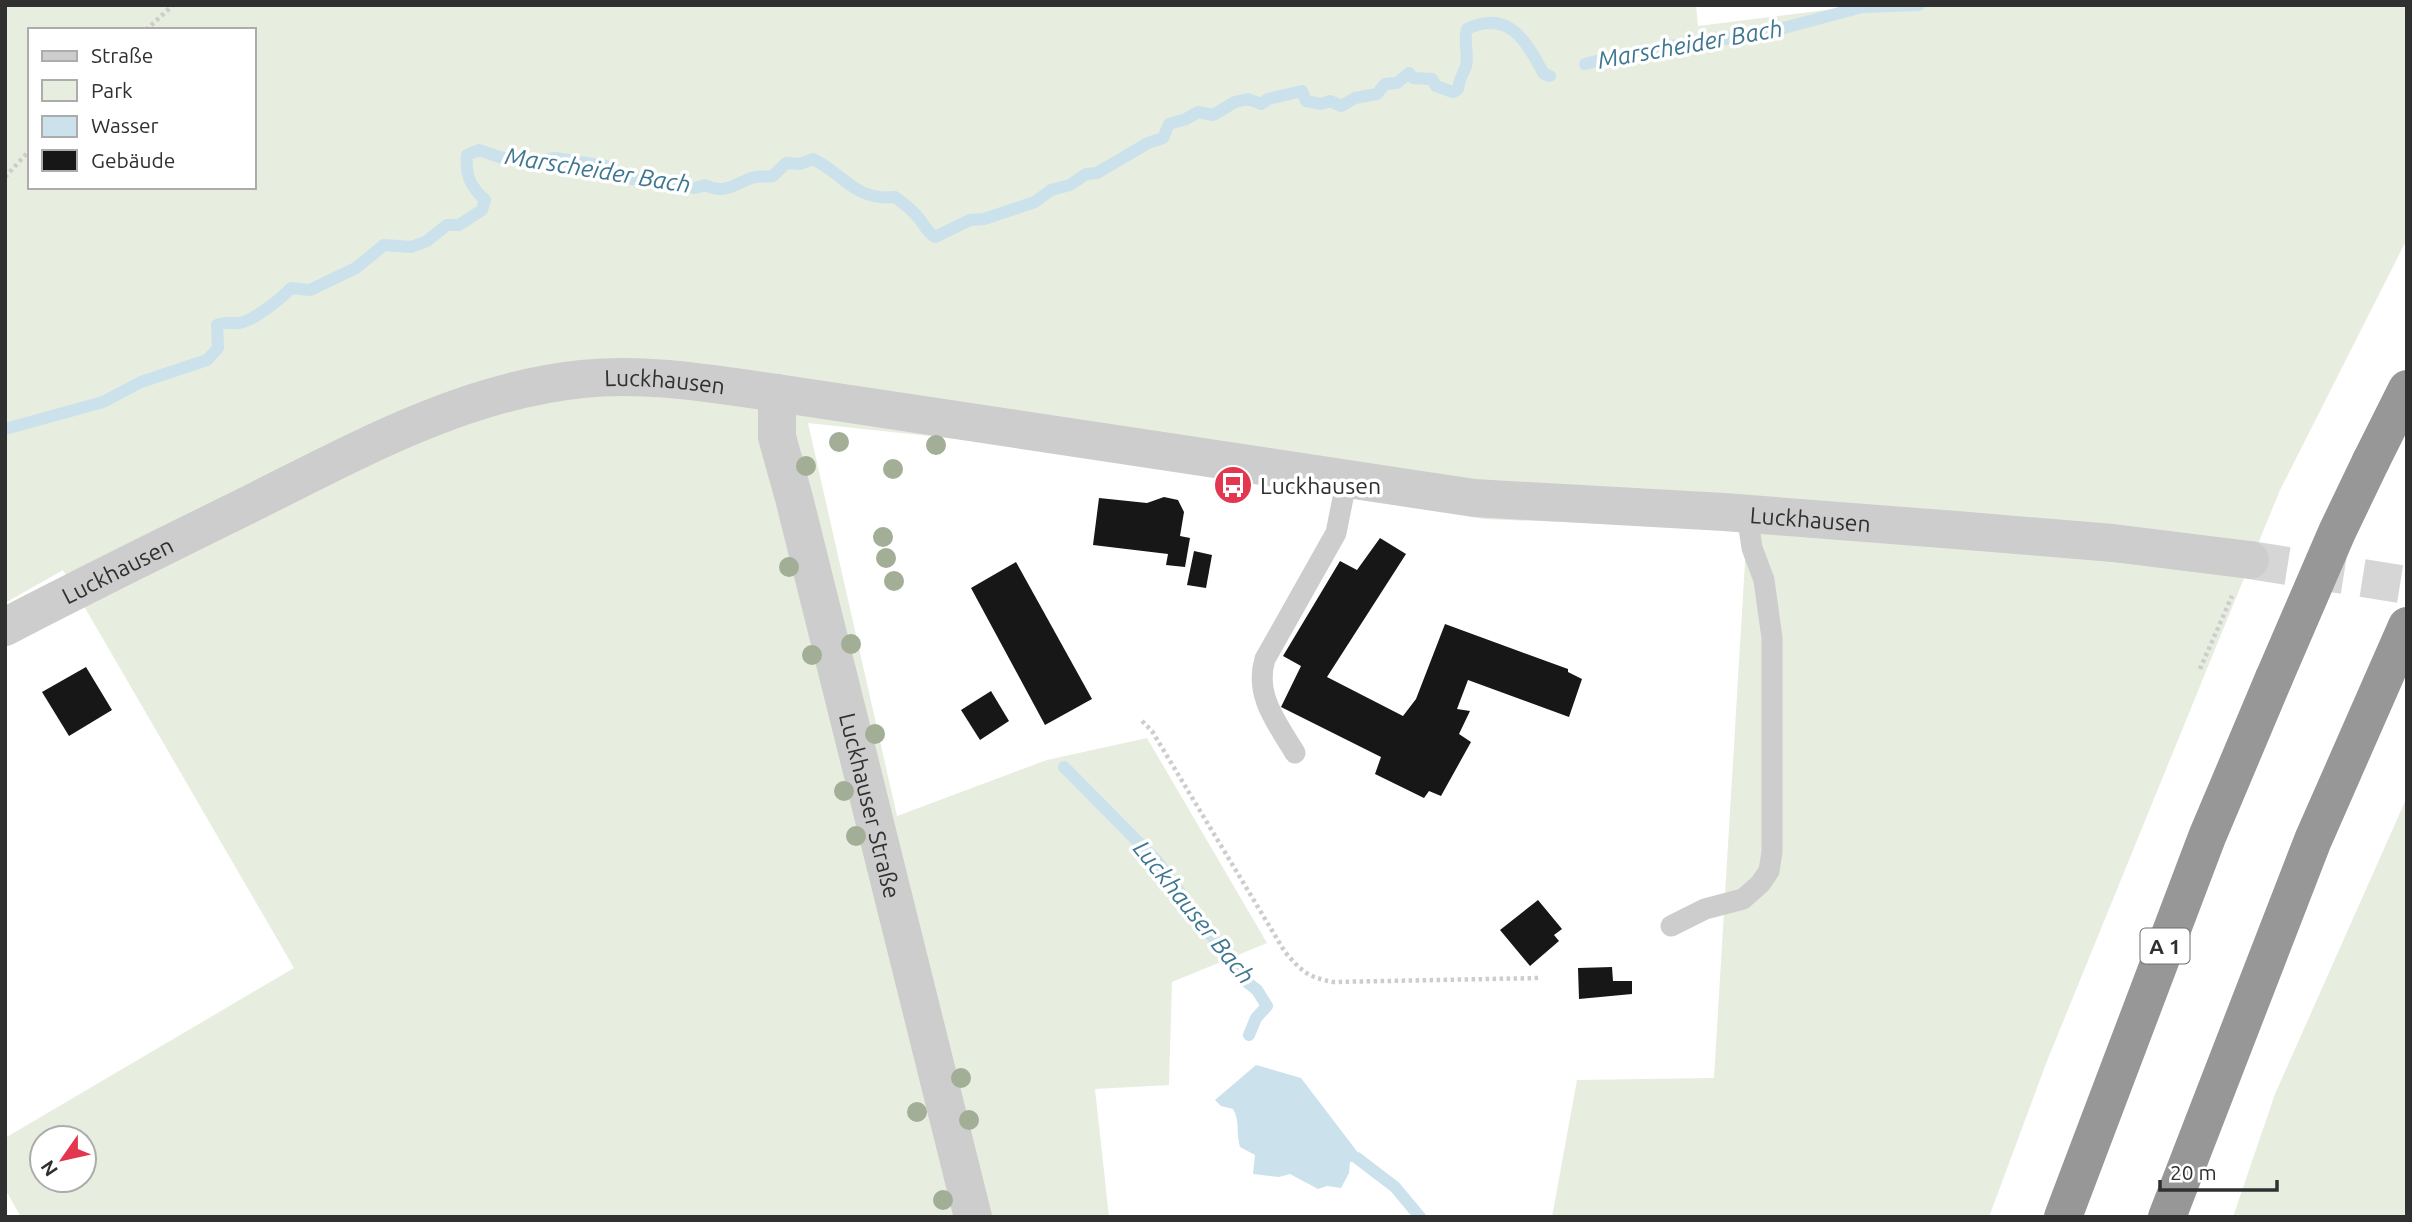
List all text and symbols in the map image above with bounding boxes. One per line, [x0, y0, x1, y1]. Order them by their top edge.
water label: Marscheider Bach [1595, 14, 1785, 74]
legend [28, 28, 256, 189]
text: Straße [91, 43, 153, 67]
text: Park [91, 78, 133, 102]
text: Wasser [91, 113, 159, 137]
water label: Marscheider Bach [503, 142, 693, 198]
text: Gebäude [91, 148, 175, 172]
street label: Luckhausen [604, 364, 727, 398]
bus stop icon: Luckhausen [1212, 464, 1254, 506]
place label: Luckhausen [1260, 473, 1381, 498]
street label: Luckhausen [1749, 502, 1872, 536]
street label: Luckhausen [57, 532, 177, 608]
street label: Luckhauser Straße [835, 710, 906, 901]
water label: Luckhauser Bach [1128, 835, 1260, 989]
road number: A 1 [2140, 928, 2190, 964]
north arrow [28, 1124, 98, 1194]
scale bar [2160, 1148, 2277, 1192]
text: N [36, 1156, 62, 1181]
text: 20 m [2170, 1160, 2217, 1184]

